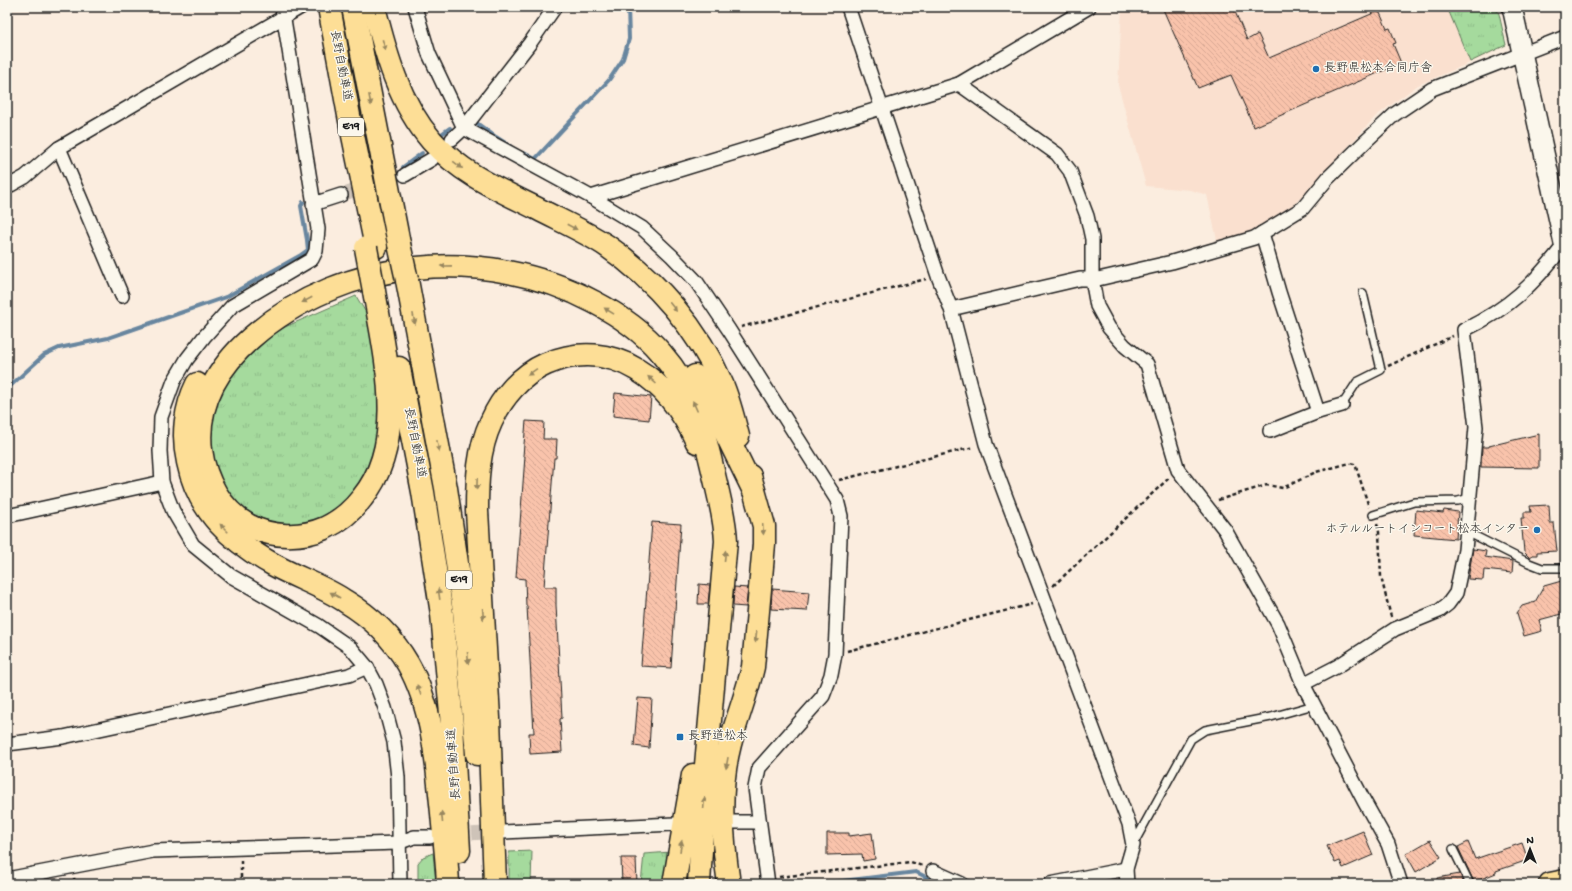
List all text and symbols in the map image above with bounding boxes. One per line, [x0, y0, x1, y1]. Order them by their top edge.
street label: 長野自動車道 [326, 29, 355, 103]
one-way arrow [381, 39, 387, 51]
place label: 長野県松本合同庁舎 [1324, 61, 1432, 76]
marker: 長野県松本合同庁舎 [1311, 64, 1321, 74]
one-way arrow [367, 94, 373, 107]
road number: E19 [338, 118, 364, 136]
one-way arrow [453, 161, 463, 169]
one-way arrow [566, 224, 578, 230]
one-way arrow [440, 263, 452, 270]
one-way arrow [301, 297, 313, 303]
one-way arrow [669, 301, 678, 312]
one-way arrow [604, 307, 614, 315]
one-way arrow [411, 313, 417, 325]
one-way arrow [527, 368, 537, 376]
one-way arrow [646, 376, 657, 385]
one-way arrow [692, 400, 698, 411]
street label: 長野自動車道 [400, 406, 429, 480]
one-way arrow [436, 440, 442, 453]
one-way arrow [474, 478, 480, 491]
one-way arrow [760, 522, 767, 535]
place label: ホテルルートインコート松本インター [1325, 522, 1529, 537]
one-way arrow [219, 523, 229, 533]
marker: ホテルルートインコート松本インター [1532, 525, 1542, 535]
one-way arrow [722, 550, 729, 562]
road number: E19 [446, 571, 472, 589]
one-way arrow [436, 588, 442, 600]
one-way arrow [329, 591, 341, 598]
one-way arrow [479, 608, 486, 620]
one-way arrow [753, 631, 759, 643]
one-way arrow [465, 652, 472, 664]
one-way arrow [416, 683, 422, 695]
street label: 長野自動車道 [445, 728, 464, 800]
place label: 長野道松本 [688, 729, 748, 744]
marker: 長野道松本 [675, 732, 685, 742]
one-way arrow [723, 757, 729, 769]
one-way arrow [700, 797, 707, 809]
one-way arrow [439, 811, 445, 823]
north arrow [1510, 829, 1550, 869]
text: N [1526, 835, 1534, 847]
one-way arrow [678, 840, 684, 852]

